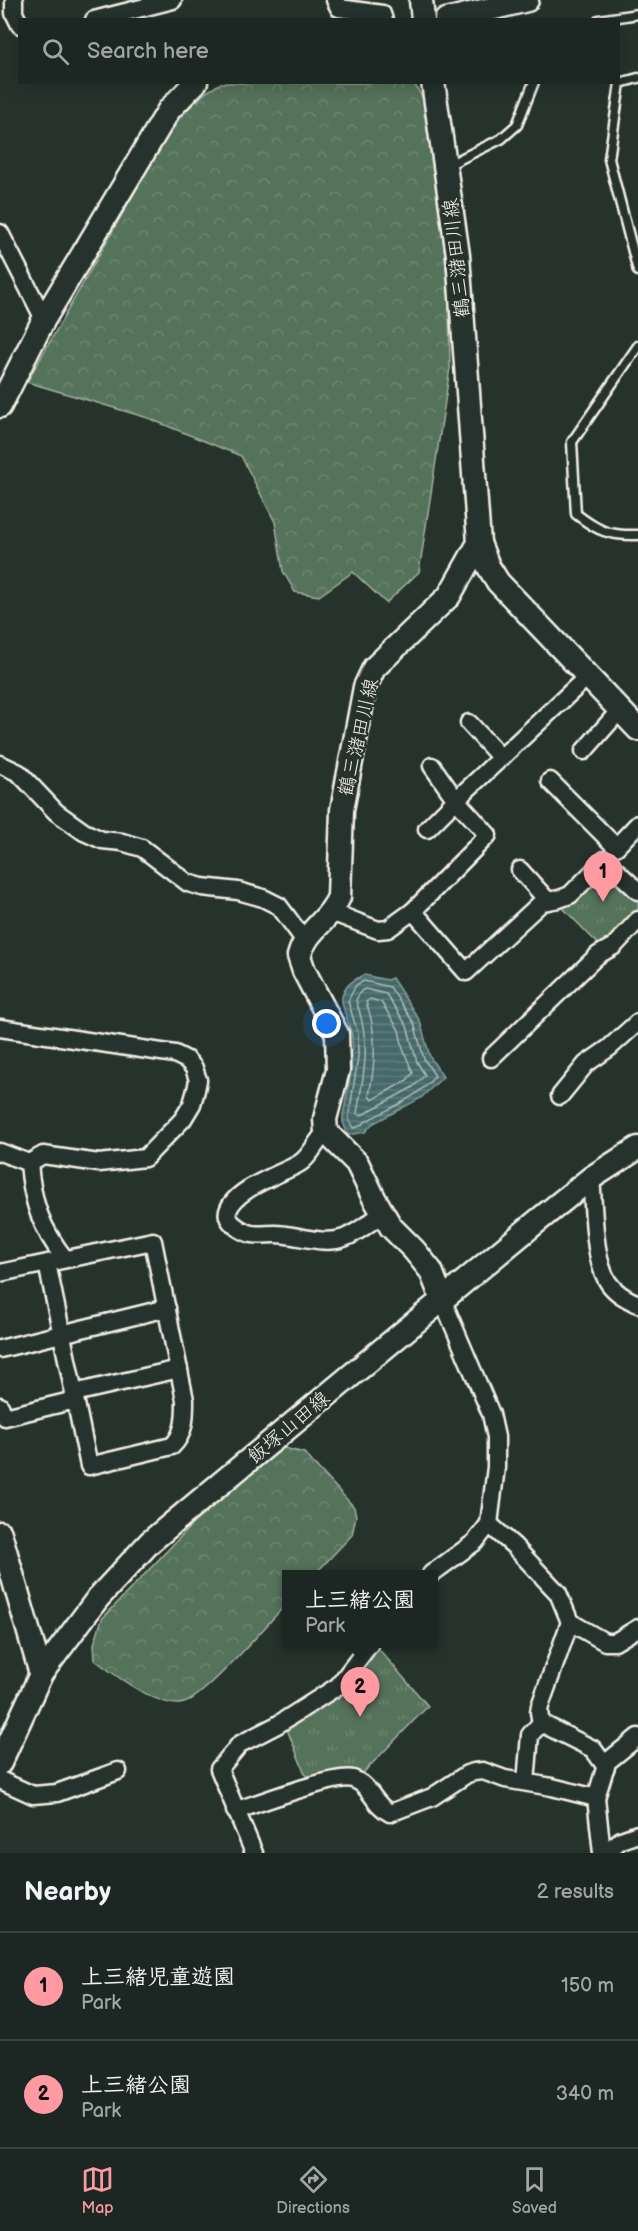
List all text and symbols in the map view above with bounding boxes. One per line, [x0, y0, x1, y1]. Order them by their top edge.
search box [18, 18, 620, 84]
icon: search [39, 35, 72, 68]
text: Search here [87, 38, 209, 65]
street label: 鶴三潴田川線 [439, 197, 475, 319]
street label: 鶴三潴田川線 [334, 676, 384, 798]
pin: 1 [584, 852, 622, 902]
your location [312, 1009, 341, 1038]
street label: 飯塚山田線 [243, 1386, 335, 1469]
popup [282, 1570, 438, 1648]
text: 上三緒公園 [305, 1587, 415, 1614]
text: Park [305, 1614, 345, 1638]
pin: 2 [340, 1668, 380, 1717]
text: Nearby [24, 1877, 111, 1908]
text: 2 results [537, 1880, 614, 1904]
text: 上三緒児童遊園 [81, 1964, 235, 1991]
text: 1 [39, 1974, 48, 1998]
text: 150 m [561, 1974, 614, 1998]
text: Park [81, 1991, 121, 2015]
text: 上三緒公園 [81, 2072, 191, 2099]
text: 2 [38, 2082, 49, 2106]
text: 340 m [556, 2082, 614, 2106]
text: Park [81, 2099, 121, 2123]
tab: Map [81, 2163, 114, 2218]
tab: Directions [276, 2163, 350, 2218]
tab: Saved [512, 2163, 557, 2218]

